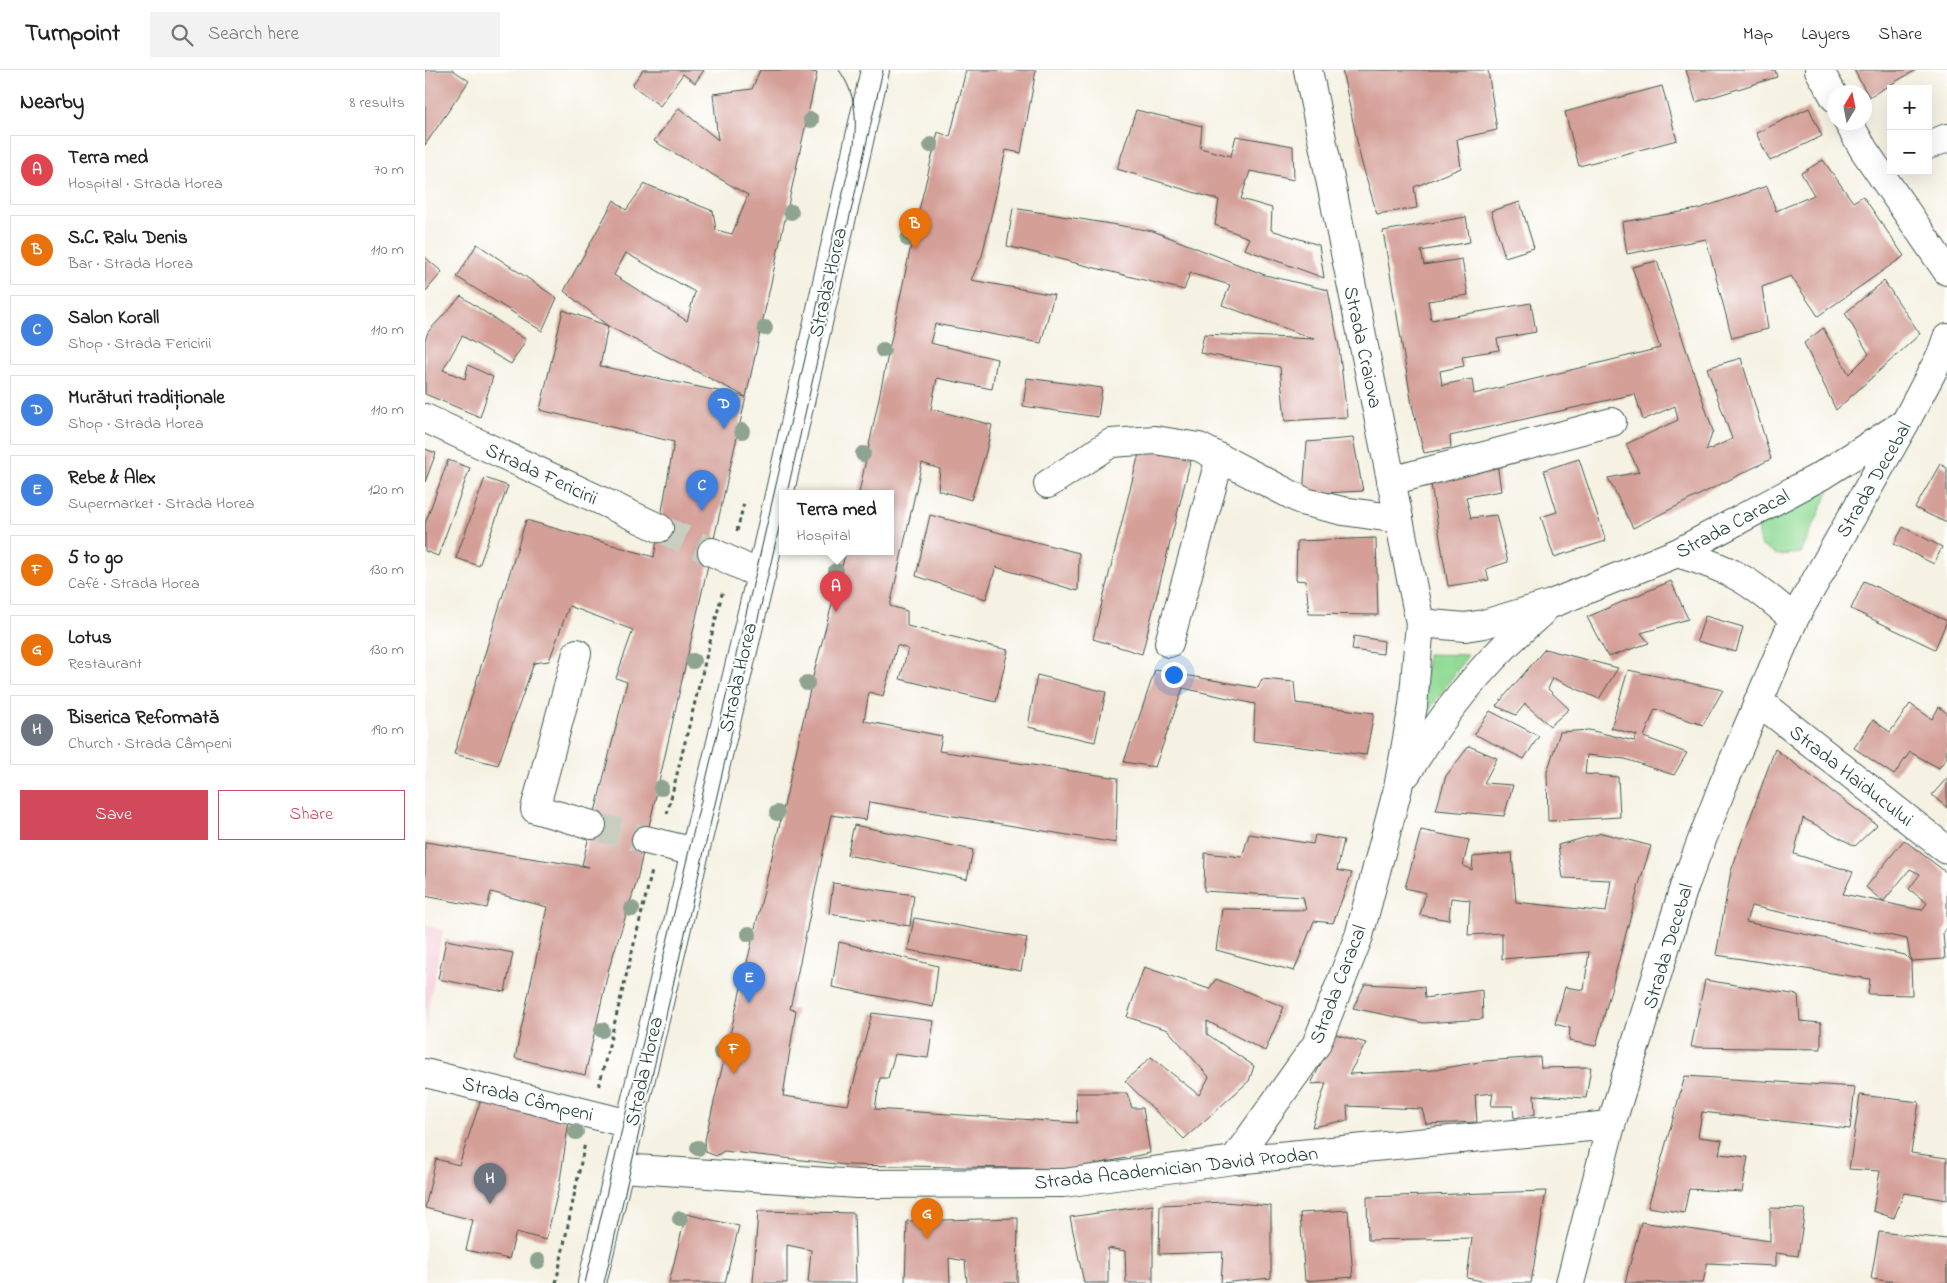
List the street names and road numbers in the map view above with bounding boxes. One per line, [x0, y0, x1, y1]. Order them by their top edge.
street label: Strada Horea [803, 225, 856, 340]
street label: Strada Craiova [1334, 284, 1389, 411]
street label: Strada Decebal [1830, 417, 1920, 544]
street label: Strada Fericirii [480, 437, 602, 514]
street label: Strada Caracal [1671, 483, 1795, 567]
street label: Strada Horea [713, 620, 766, 735]
street label: Strada Haiducului [1782, 719, 1919, 835]
street label: Strada Decebal [1637, 880, 1702, 1013]
street label: Strada Caracal [1303, 921, 1375, 1049]
street label: Strada Horea [619, 1014, 672, 1129]
street label: Strada Câmpeni [459, 1070, 596, 1131]
street label: Strada Academician David Prodan [1033, 1140, 1320, 1199]

